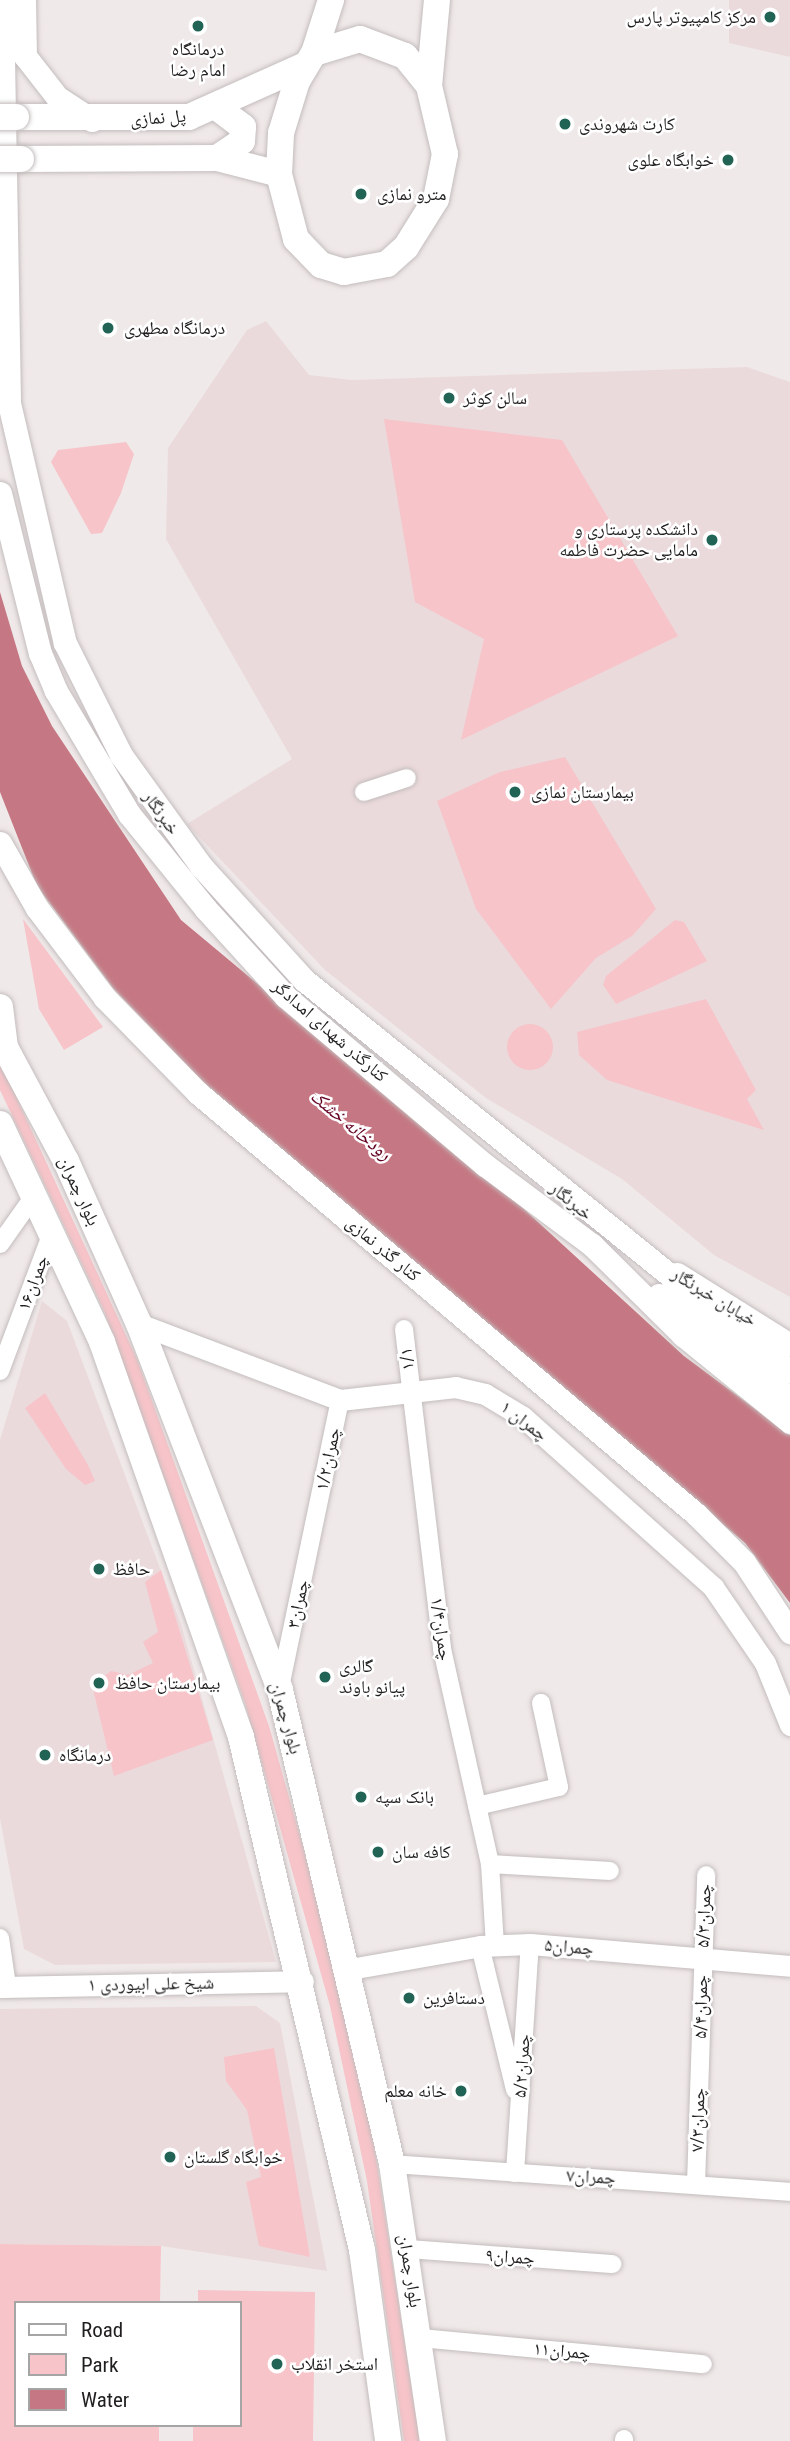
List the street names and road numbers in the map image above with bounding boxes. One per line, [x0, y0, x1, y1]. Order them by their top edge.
street label: پل نمازی [129, 105, 187, 131]
street label: خبرنگار [138, 787, 184, 839]
street label: کنارگذر شهدای امدادگر [268, 975, 392, 1087]
street label: بلوار چمران [54, 1153, 104, 1229]
street label: خبرنگار [545, 1177, 597, 1225]
street label: کنار گذر نمازی [341, 1212, 425, 1286]
street label: چمران۱۶ [13, 1252, 53, 1314]
street label: خیابان خبرنگار [668, 1263, 760, 1331]
street label: ۱/۱ [395, 1347, 419, 1371]
street label: چمران ۱ [496, 1396, 552, 1446]
street label: چمران۱/۲ [311, 1426, 345, 1492]
street label: چمران۳ [282, 1578, 314, 1630]
street label: چمران۱/۴ [426, 1596, 456, 1662]
street label: بلوار چمران [265, 1679, 307, 1757]
street label: چمران۵/۳ [692, 1884, 716, 1948]
street label: چمران۵ [544, 1934, 594, 1960]
street label: شیخ علی ابیوردی ۱ [88, 1972, 214, 1996]
street label: چمران۵/۴ [690, 1975, 712, 2039]
street label: چمران۵/۲ [509, 2033, 535, 2099]
street label: چمران۷/۳ [686, 2088, 710, 2152]
street label: چمران۷ [566, 2165, 616, 2189]
street label: بلوار چمران [394, 2233, 426, 2309]
street label: چمران۹ [485, 2245, 535, 2269]
street label: چمران۱۱ [533, 2338, 591, 2364]

